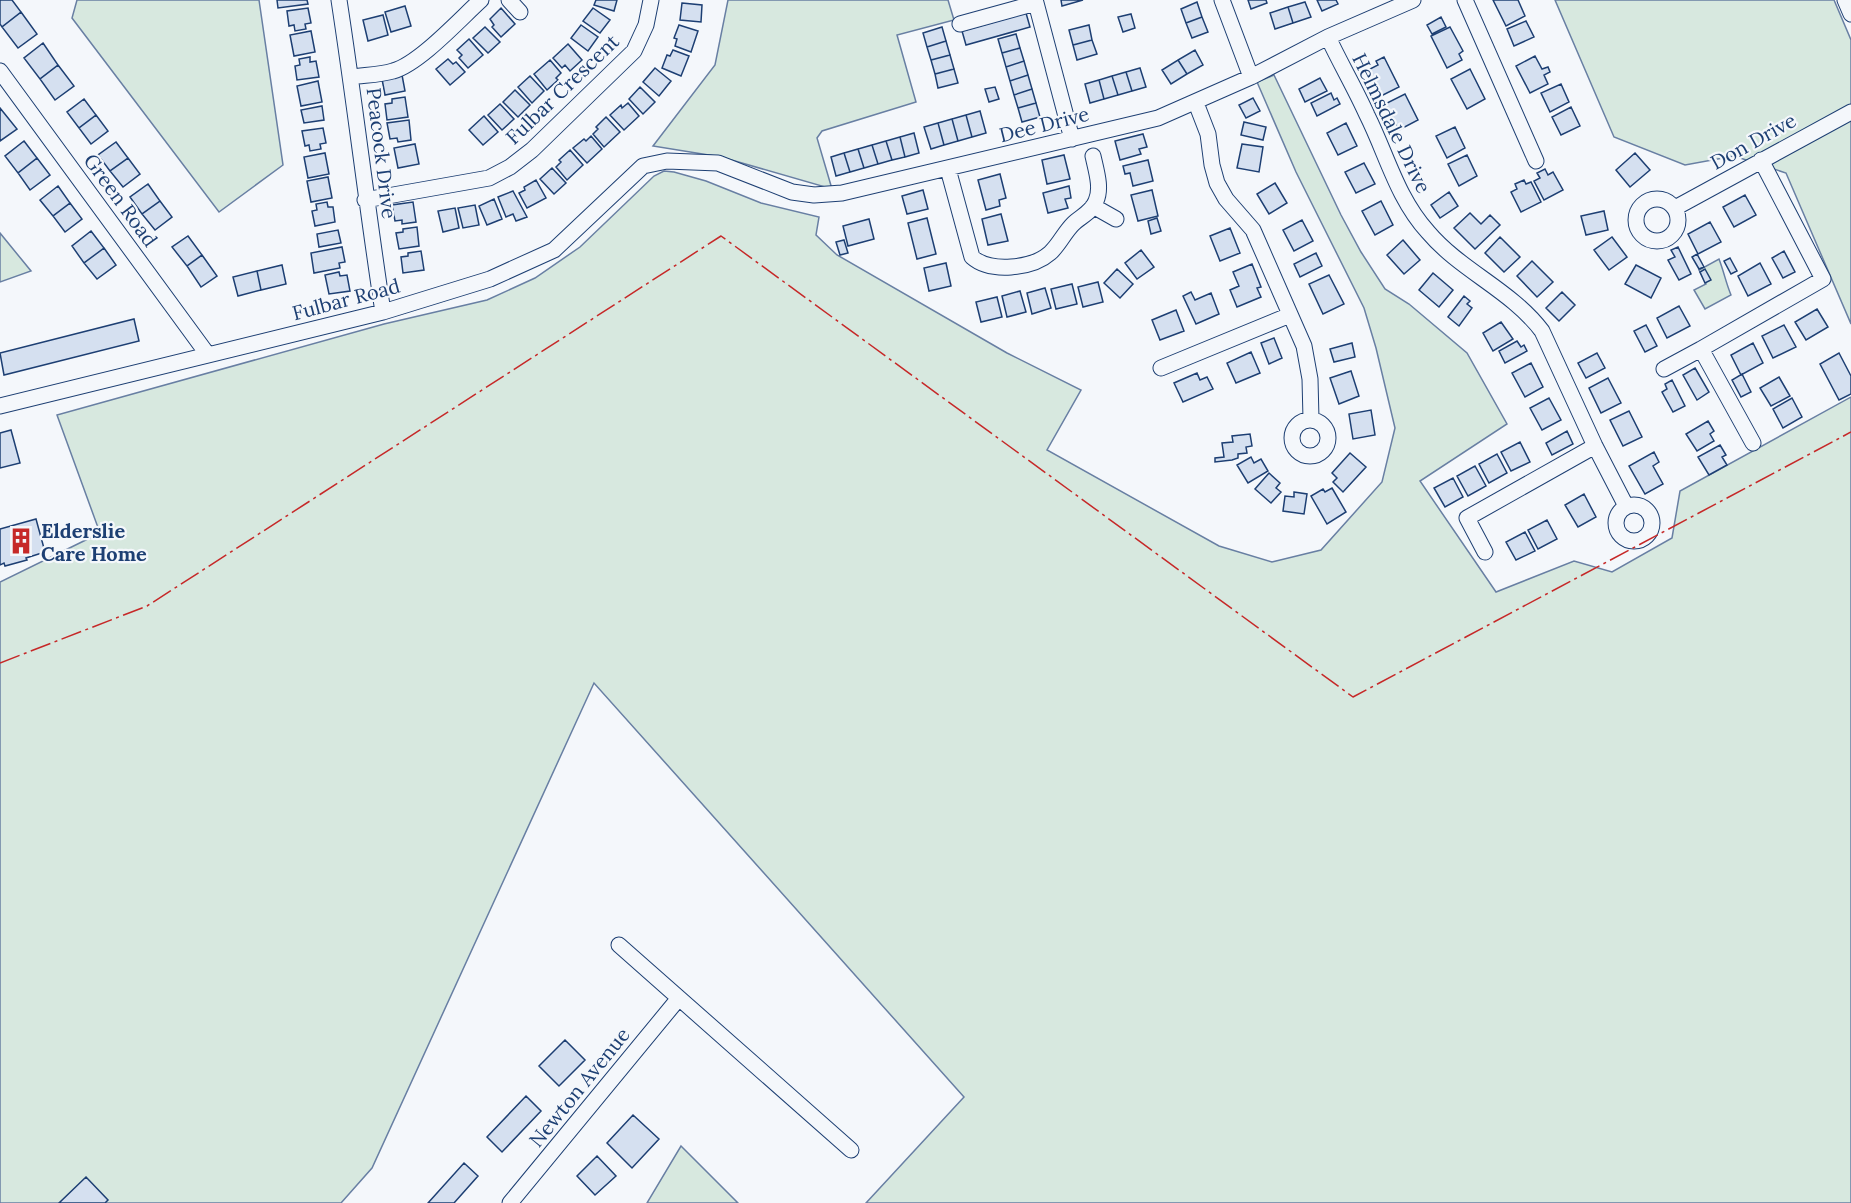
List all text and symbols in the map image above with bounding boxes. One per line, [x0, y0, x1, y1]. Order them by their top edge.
street label: Fulbar Crescent [500, 29, 624, 149]
street label: Helmsdale Drive [1347, 49, 1437, 197]
street label: Peacock Drive [362, 86, 402, 220]
street label: Dee Drive [996, 101, 1092, 147]
street label: Don Drive [1706, 107, 1800, 175]
street label: Green Road [79, 149, 163, 252]
street label: Fulbar Road [289, 273, 403, 325]
place label: Elderslie Care Home [41, 518, 147, 566]
building icon: Elderslie Care Home [6, 526, 36, 556]
street label: Newton Avenue [523, 1022, 635, 1152]

